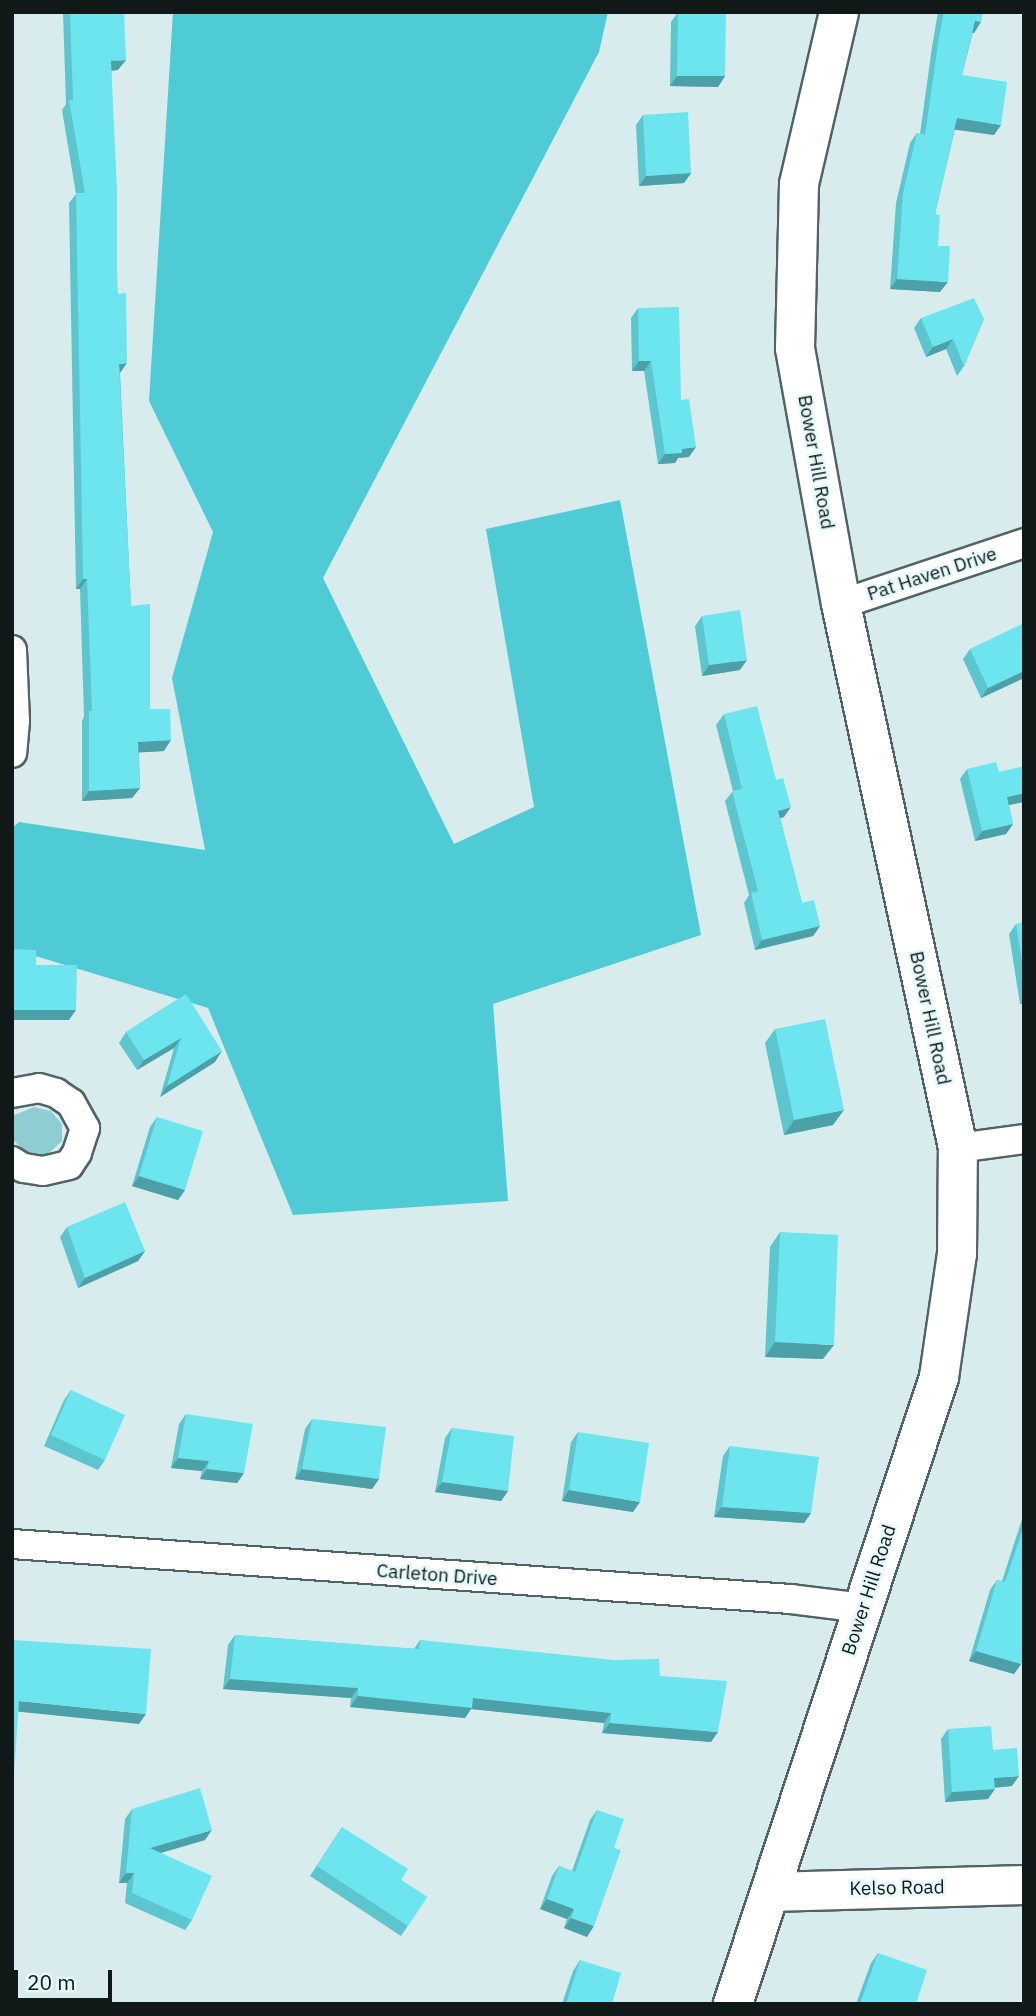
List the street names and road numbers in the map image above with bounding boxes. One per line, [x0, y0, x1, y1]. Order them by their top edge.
street label: Bower Hill Road [793, 393, 839, 531]
street label: Pat Haven Drive [864, 542, 1000, 606]
street label: Bower Hill Road [905, 949, 955, 1087]
street label: Bower Hill Road [837, 1522, 901, 1658]
street label: Carleton Drive [376, 1559, 498, 1591]
street label: Kelso Road [849, 1876, 945, 1900]

